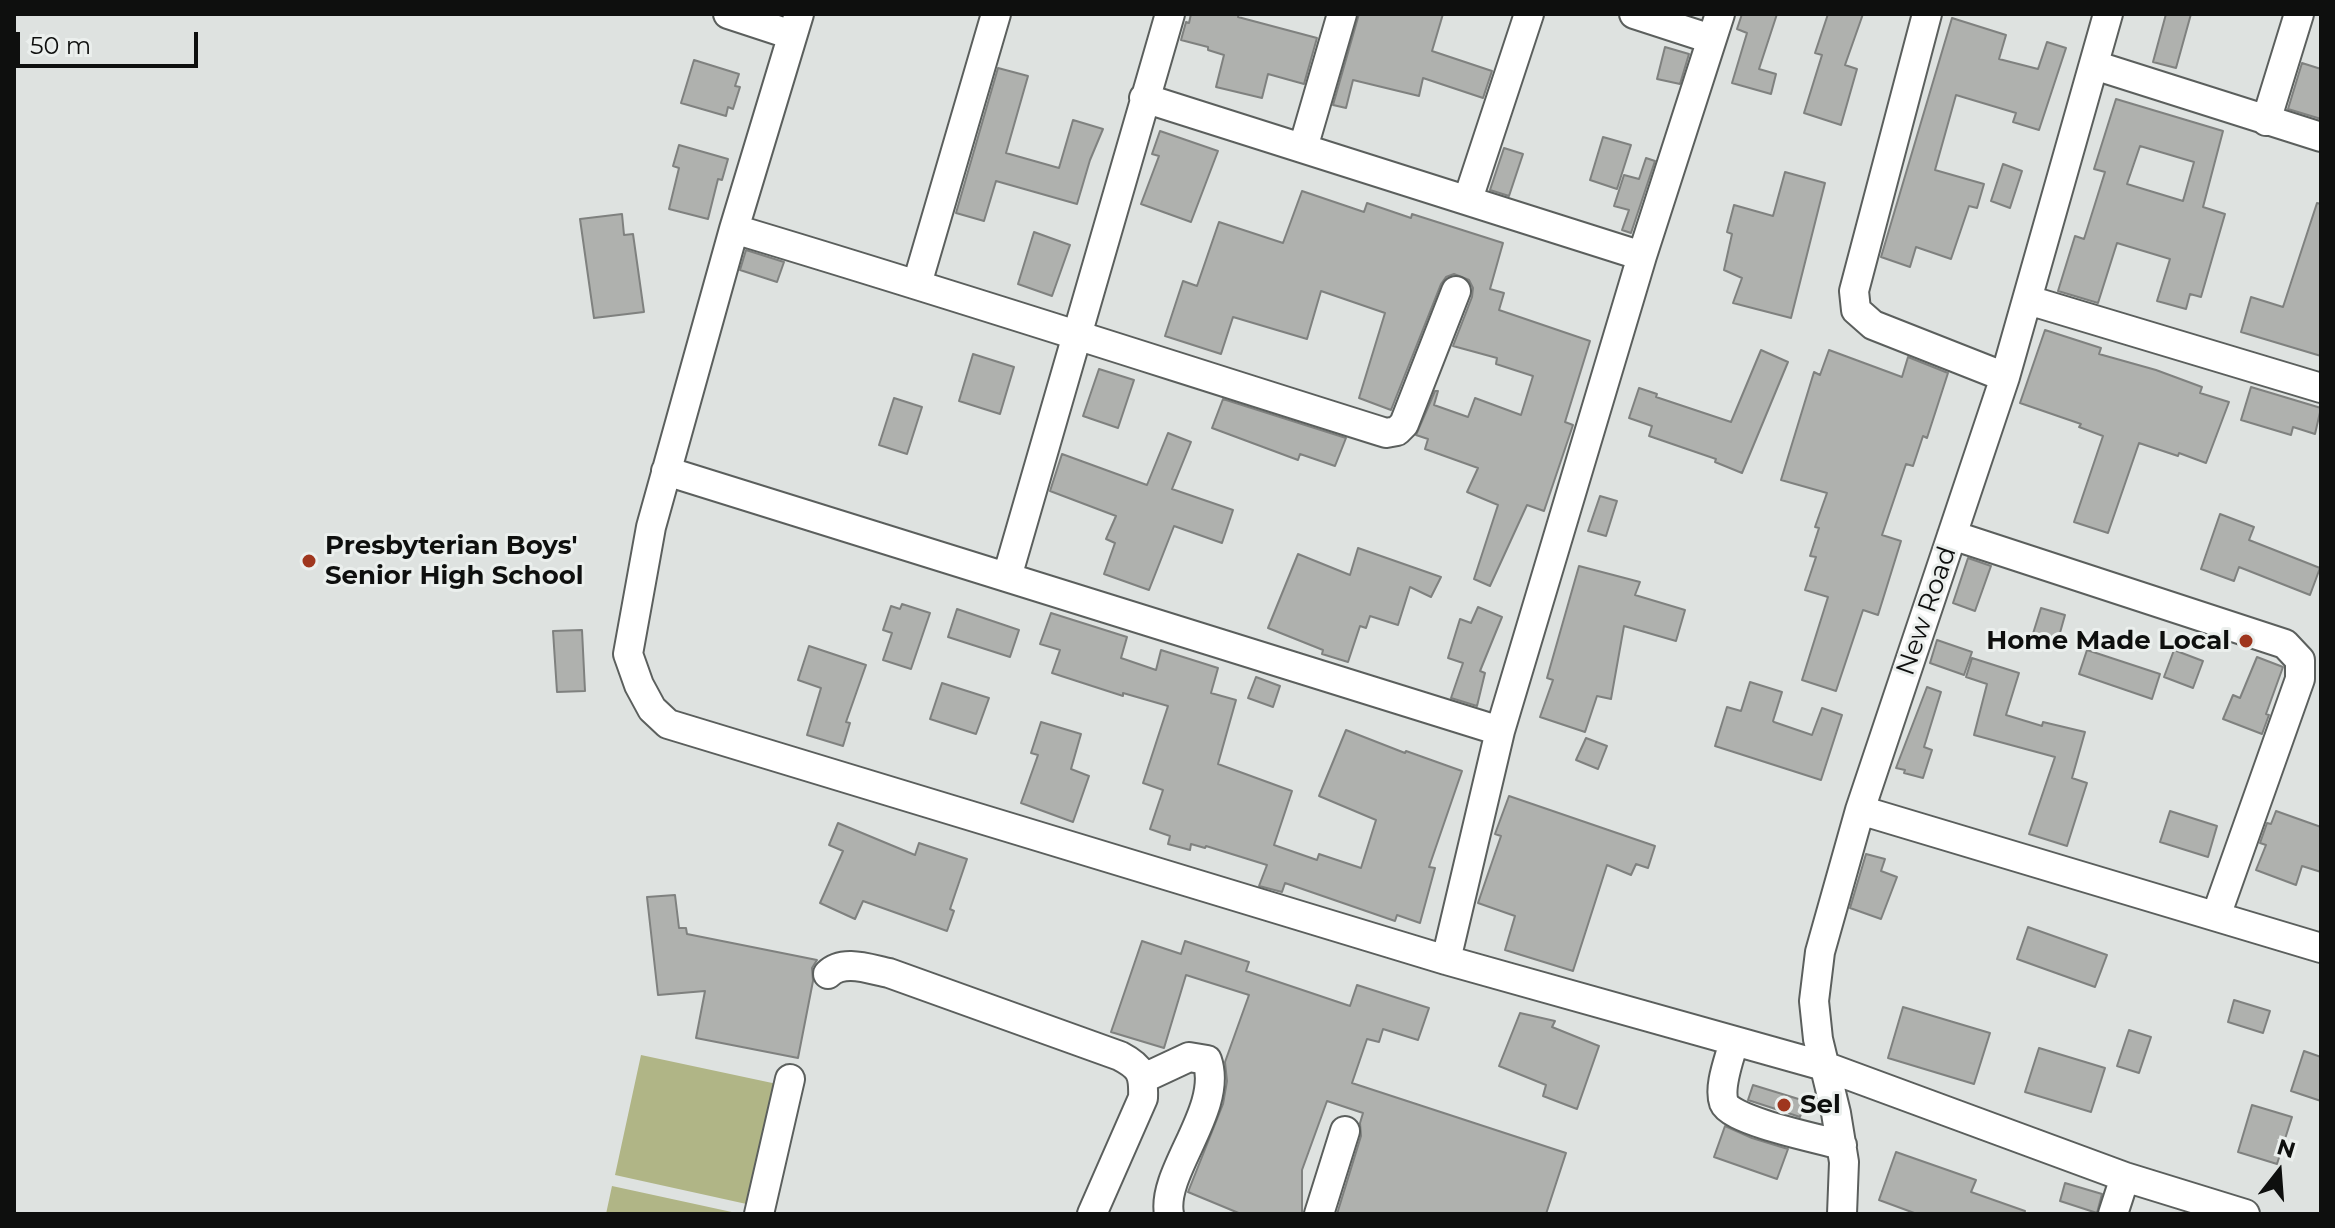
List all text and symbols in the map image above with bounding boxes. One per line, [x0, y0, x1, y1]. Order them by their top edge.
scale bar [20, 16, 202, 66]
text: 50 m [30, 31, 91, 60]
place label: Presbyterian Boys' Senior High School [325, 530, 584, 592]
street label: New Road [1890, 542, 1964, 680]
marker: Presbyterian Boys' Senior High School [300, 552, 318, 570]
place label: Home Made Local [1986, 625, 2230, 657]
marker: Home Made Local [2237, 632, 2255, 650]
place label: Sel [1800, 1089, 1841, 1121]
marker: Sel [1775, 1096, 1793, 1114]
north arrow [2239, 1132, 2319, 1212]
text: N [2274, 1133, 2299, 1164]

